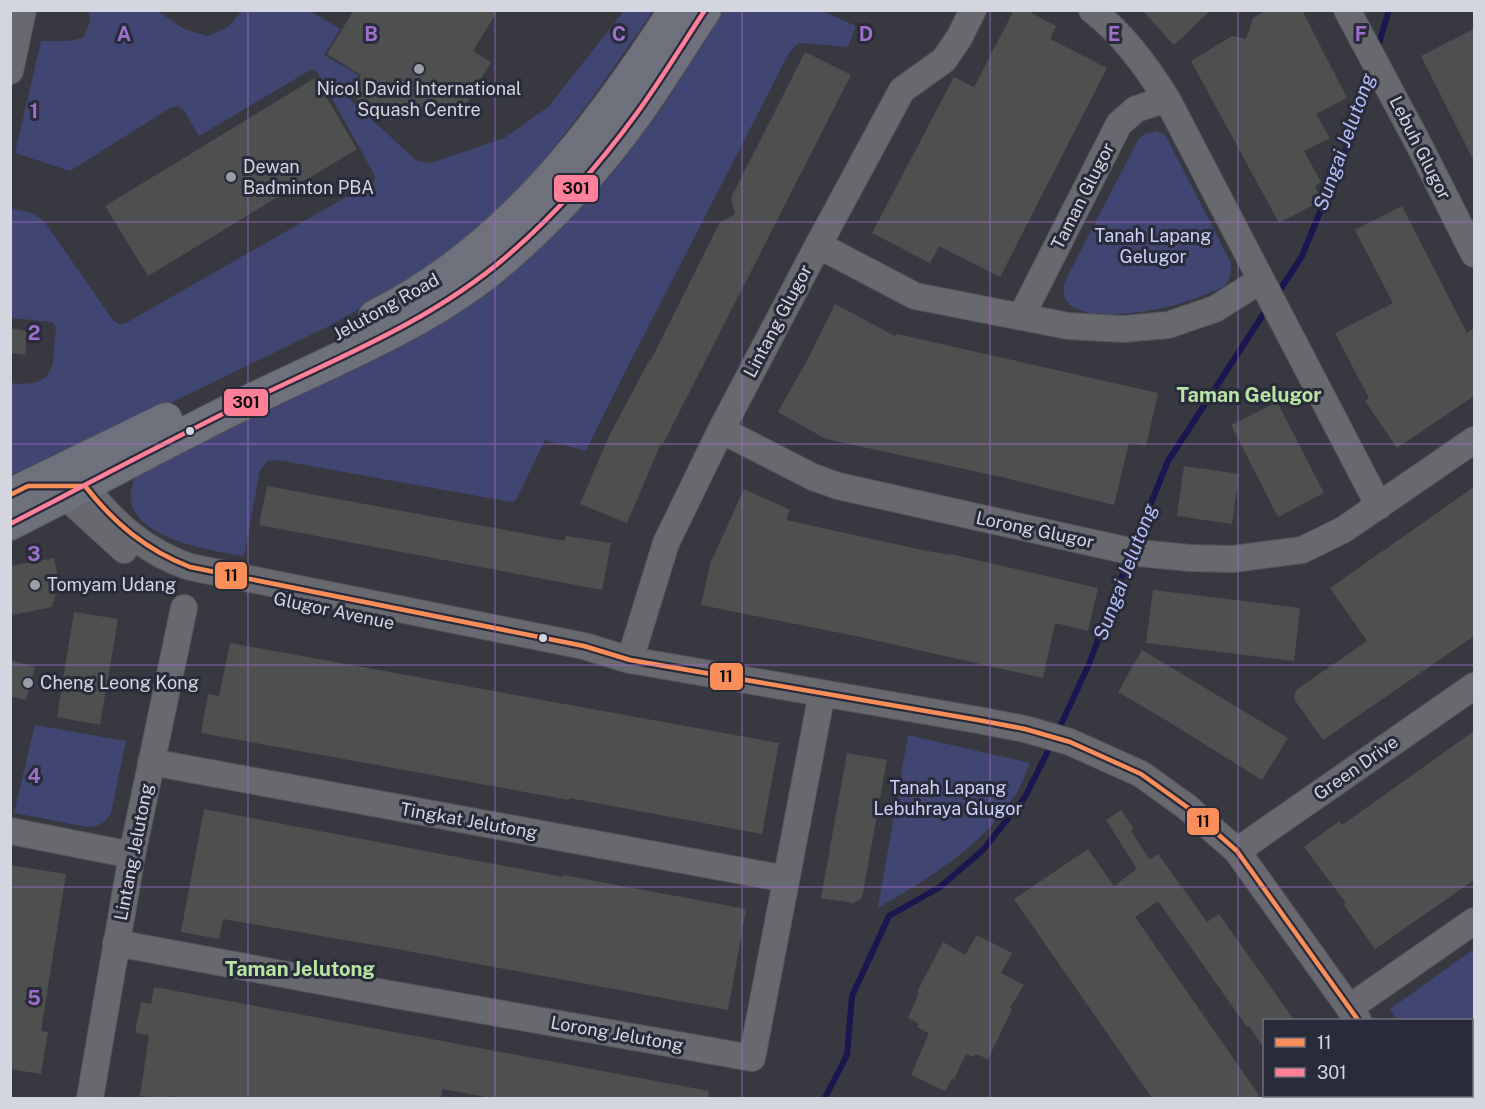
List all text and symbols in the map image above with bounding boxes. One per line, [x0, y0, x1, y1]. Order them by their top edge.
text: A [117, 22, 131, 46]
text: B [364, 22, 378, 46]
text: C [612, 22, 626, 46]
text: D [859, 22, 873, 46]
text: E [1108, 22, 1120, 46]
text: F [1355, 22, 1367, 46]
marker: Nicol David International Squash Centre [412, 62, 426, 76]
water label: Sungai Jelutong [1308, 70, 1380, 214]
place label: Nicol David International Squash Centre [317, 78, 521, 120]
street label: Lebuh Glugor [1385, 93, 1455, 203]
text: 1 [30, 99, 38, 123]
street label: Taman Glugor [1047, 139, 1118, 253]
place label: Dewan Badminton PBA [243, 156, 374, 198]
marker: Dewan Badminton PBA [224, 170, 238, 184]
line badge: 301 [553, 174, 599, 203]
text: 301 [562, 179, 590, 198]
park label: Tanah Lapang Gelugor [1095, 225, 1211, 267]
street label: Lintang Glugor [739, 261, 816, 381]
street label: Jelutong Road [329, 269, 443, 344]
text: 2 [28, 321, 40, 345]
district label: Taman Gelugor [1177, 383, 1322, 407]
line badge: 301 [223, 388, 269, 417]
text: 301 [232, 393, 260, 412]
unlabelled marker [184, 425, 196, 437]
water label: Sungai Jelutong [1088, 500, 1162, 644]
street label: Lorong Glugor [974, 507, 1096, 552]
text: 3 [27, 542, 41, 566]
line badge: 11 [214, 561, 248, 590]
text: 11 [224, 566, 238, 585]
place label: Tomyam Udang [47, 574, 176, 595]
marker: Tomyam Udang [28, 578, 42, 592]
street label: Glugor Avenue [272, 587, 396, 634]
unlabelled marker [537, 632, 549, 644]
line badge: 11 [709, 662, 744, 691]
text: 11 [719, 667, 733, 686]
place label: Cheng Leong Kong [40, 672, 199, 693]
marker: Cheng Leong Kong [21, 676, 35, 690]
street label: Green Drive [1309, 731, 1402, 804]
text: 4 [27, 764, 41, 788]
park label: Tanah Lapang Lebuhraya Glugor [874, 777, 1022, 819]
street label: Lintang Jelutong [110, 782, 157, 922]
street label: Tingkat Jelutong [399, 798, 539, 843]
line badge: 11 [1186, 807, 1220, 836]
text: 11 [1196, 812, 1210, 831]
district label: Taman Jelutong [225, 957, 375, 981]
text: 5 [27, 986, 41, 1010]
street label: Lorong Jelutong [549, 1011, 685, 1056]
legend [1263, 1019, 1473, 1097]
text: 11 [1317, 1032, 1332, 1053]
text: 301 [1317, 1062, 1347, 1083]

